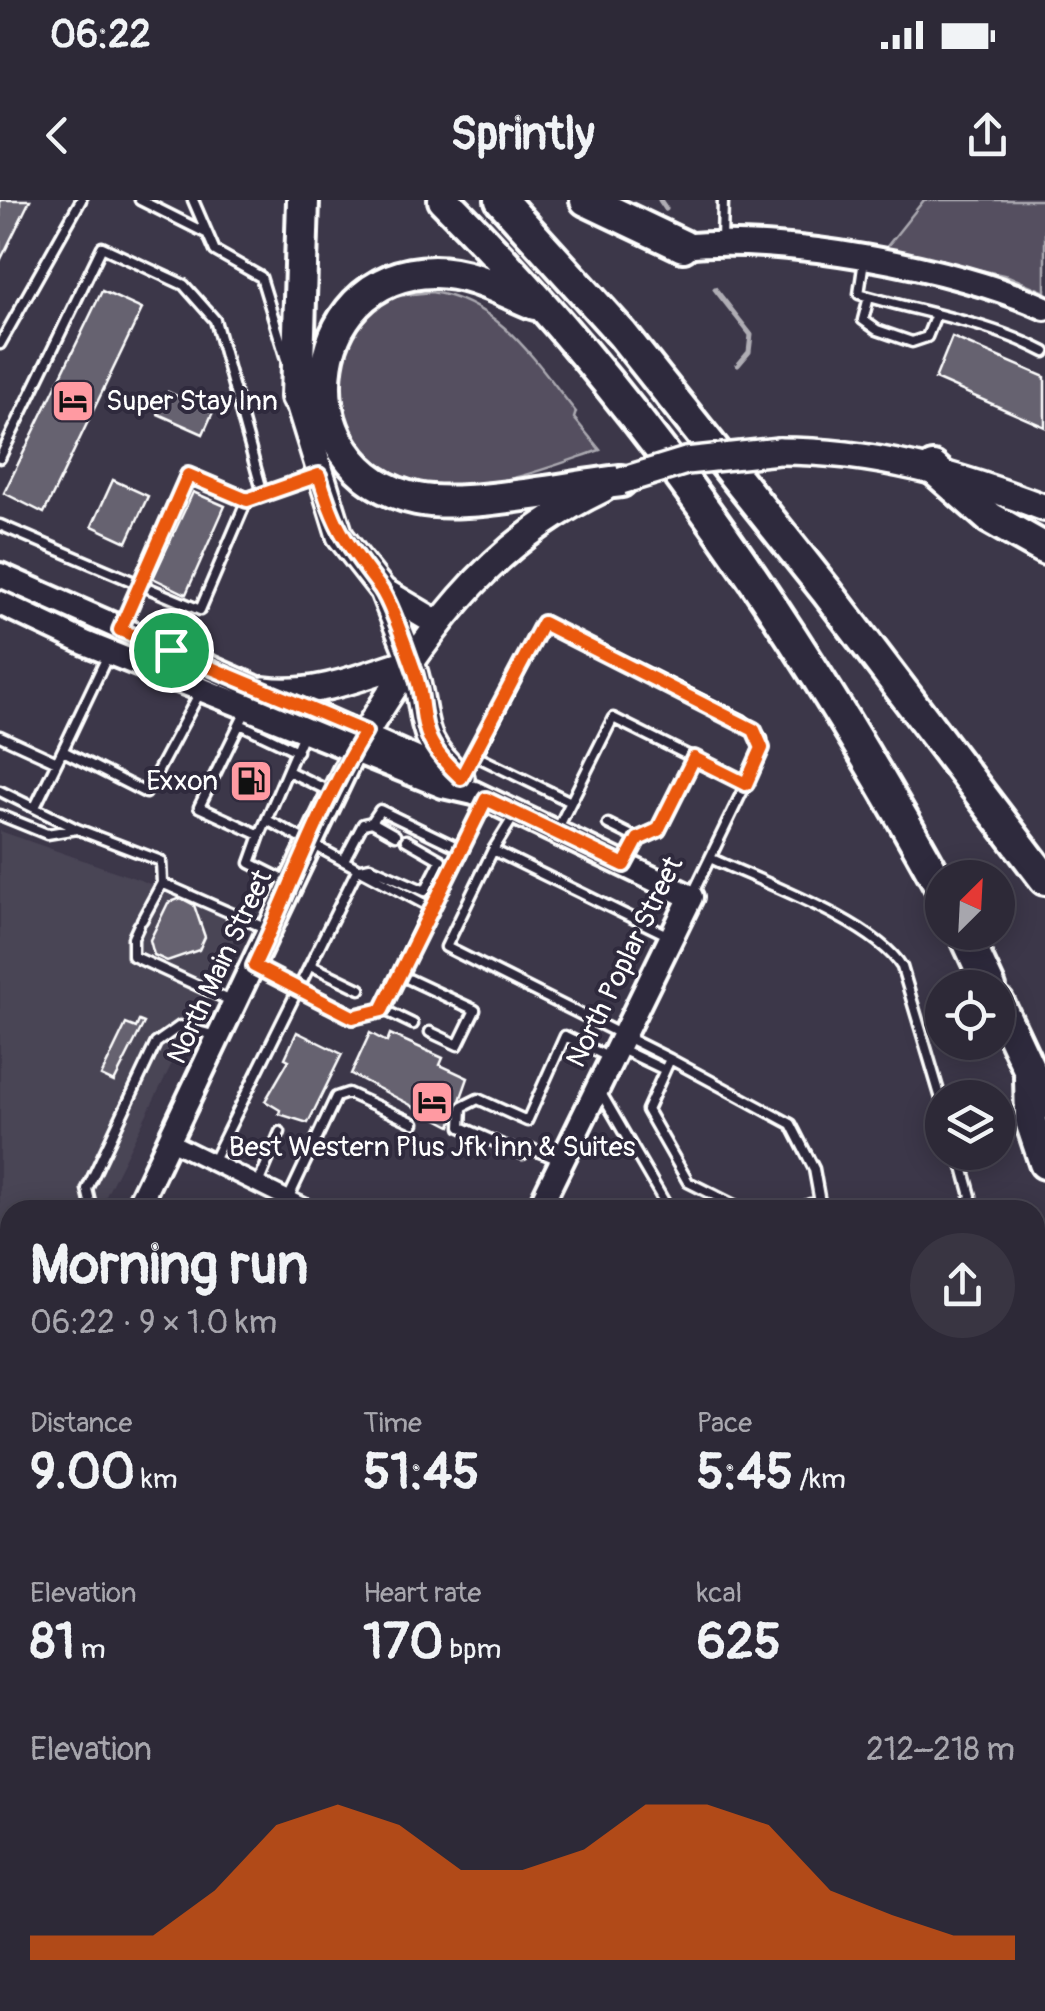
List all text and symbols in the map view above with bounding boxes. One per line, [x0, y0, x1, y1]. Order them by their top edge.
text: 06:22 [50, 11, 151, 59]
text: Sprintly [450, 107, 595, 163]
icon: back [30, 108, 85, 163]
icon: share [960, 108, 1015, 163]
hotel icon: Super Stay Inn [50, 378, 96, 424]
place label: Super Stay Inn [106, 384, 278, 419]
pin [129, 608, 214, 693]
icon: arrive [144, 623, 199, 678]
fuel station icon: Exxon [228, 758, 274, 804]
place label: Exxon [146, 764, 218, 799]
street label: North Poplar Street [559, 850, 691, 1073]
north arrow [925, 860, 1015, 950]
map controls [925, 860, 1015, 1170]
street label: North Main Street [160, 864, 281, 1070]
button: locate [925, 970, 1015, 1060]
hotel icon: Best Western Plus Jfk Inn & Suites [409, 1079, 455, 1125]
button: layers [925, 1080, 1015, 1170]
place label: Best Western Plus Jfk Inn & Suites [229, 1130, 636, 1165]
text: Morning run [30, 1231, 308, 1300]
button: share [910, 1233, 1015, 1338]
text: 06:22 · 9 × 1.0 km [30, 1303, 277, 1343]
text: Distance [30, 1406, 132, 1441]
text: Time [363, 1406, 422, 1441]
text: Pace [697, 1406, 752, 1441]
text: 9.00 [30, 1441, 135, 1504]
text: 51:45 [363, 1441, 479, 1504]
text: 5:45 [697, 1441, 793, 1504]
text: km [135, 1462, 178, 1497]
text: /km [793, 1462, 846, 1497]
text: Elevation [30, 1576, 137, 1611]
text: Heart rate [363, 1576, 481, 1611]
text: kcal [697, 1576, 742, 1611]
text: 81 [30, 1611, 75, 1674]
text: 170 [363, 1611, 443, 1674]
text: 625 [697, 1611, 781, 1674]
text: m [75, 1632, 106, 1667]
text: bpm [443, 1632, 501, 1667]
text: Elevation [30, 1730, 152, 1770]
text: 212–218 m [866, 1730, 1015, 1770]

